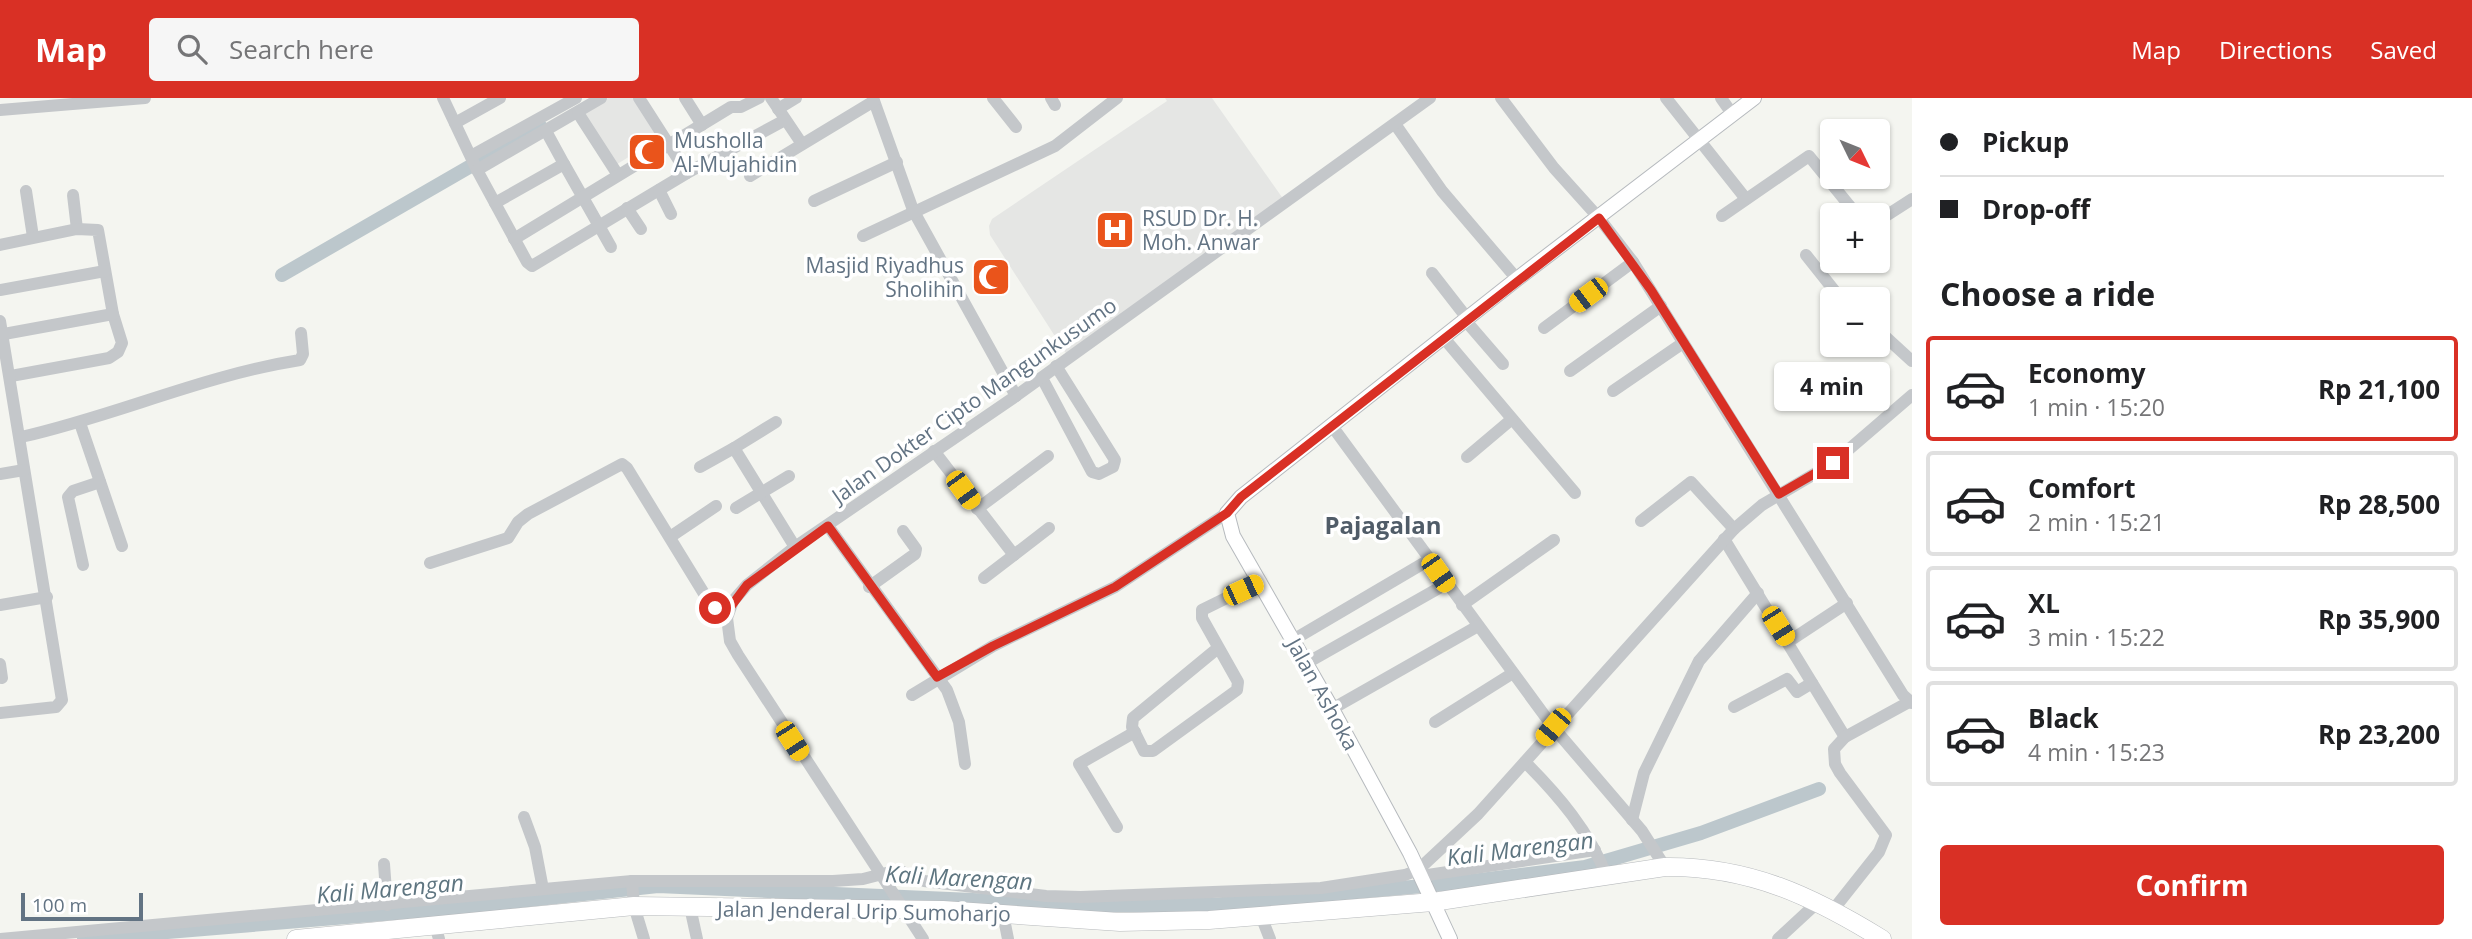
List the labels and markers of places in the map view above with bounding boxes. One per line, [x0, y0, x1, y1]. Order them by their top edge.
place label: Musholla Al-Mujahidin [674, 126, 797, 178]
mosque icon: Musholla Al-Mujahidin [626, 131, 668, 173]
place label: RSUD Dr. H. Moh. Anwar [1142, 204, 1260, 256]
hospital icon: RSUD Dr. H. Moh. Anwar [1094, 209, 1136, 251]
place label: Masjid Riyadhus Sholihin [805, 251, 964, 303]
mosque icon: Masjid Riyadhus Sholihin [970, 256, 1012, 298]

